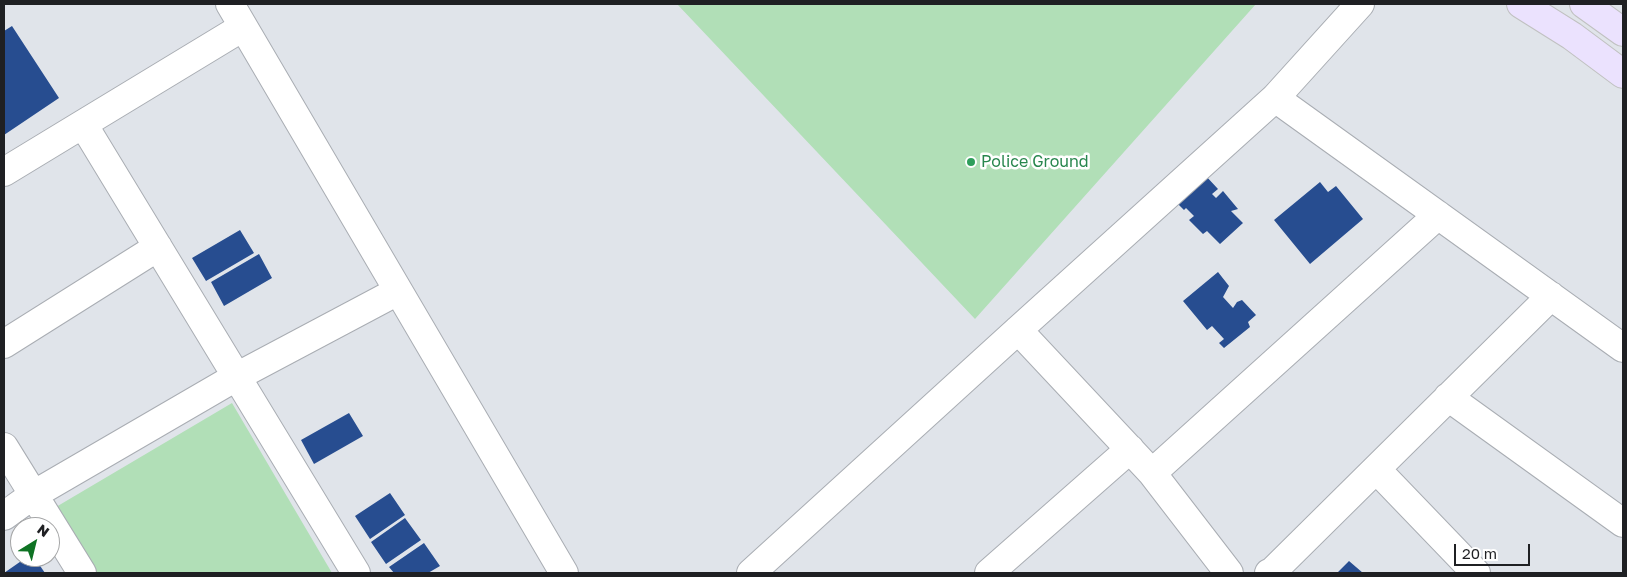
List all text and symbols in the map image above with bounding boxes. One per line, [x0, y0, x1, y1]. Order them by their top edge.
place label: Police Ground [981, 152, 1089, 172]
marker: Police Ground [965, 156, 977, 168]
north arrow [10, 517, 60, 567]
text: N [34, 520, 53, 540]
scale bar [1457, 534, 1533, 566]
text: 20 m [1462, 544, 1497, 562]

